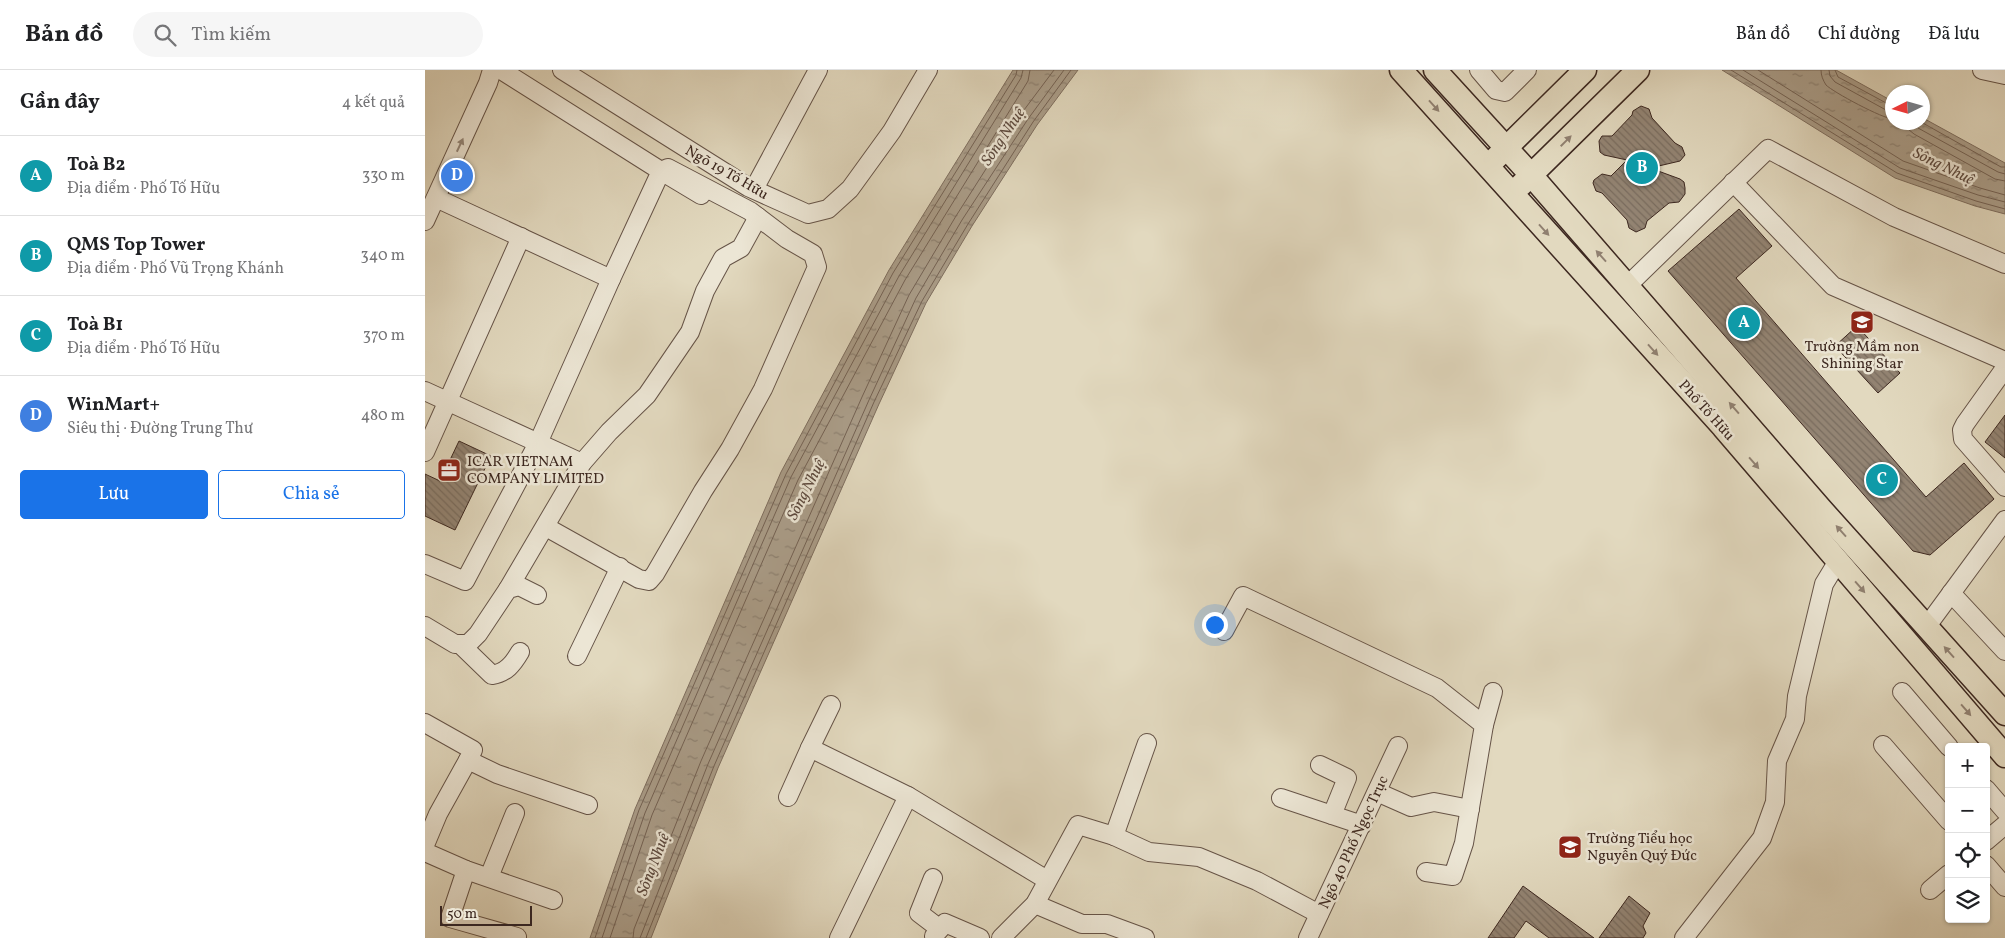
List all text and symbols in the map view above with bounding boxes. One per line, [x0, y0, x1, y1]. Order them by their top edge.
search box [133, 12, 483, 57]
text: Bản đồ [25, 18, 103, 52]
icon: search [151, 21, 179, 49]
text: Tìm kiếm [191, 22, 271, 48]
text: Bản đồ [1736, 22, 1790, 47]
text: Chỉ đường [1818, 22, 1900, 47]
text: Đã lưu [1928, 22, 1980, 47]
north arrow [1885, 85, 1930, 130]
text: Gần đây [20, 88, 100, 117]
text: 4 kết quả [342, 92, 405, 114]
one-way arrow [1428, 99, 1440, 111]
water label: Sông Nhuệ [976, 103, 1032, 170]
one-way arrow [1560, 135, 1572, 147]
one-way arrow [456, 138, 464, 152]
street label: Ngõ 19 Tố Hữu [681, 141, 772, 206]
water label: Sông Nhuệ [1909, 143, 1978, 192]
pin: B [1626, 149, 1658, 187]
text: Toà B2 [67, 152, 125, 178]
pin: D [441, 157, 473, 195]
text: A [30, 165, 42, 187]
text: 330 m [362, 165, 405, 187]
text: Địa điểm · Phố Tố Hữu [67, 178, 220, 200]
one-way arrow [1538, 223, 1550, 235]
text: QMS Top Tower [67, 232, 205, 258]
text: B [31, 245, 41, 267]
text: 340 m [361, 245, 405, 267]
one-way arrow [1595, 250, 1606, 263]
text: Địa điểm · Phố Vũ Trọng Khánh [67, 258, 284, 280]
pin: A [1728, 304, 1760, 342]
school or university icon: Trường Mầm non Shining Star [1849, 309, 1875, 335]
text: Toà B1 [67, 312, 123, 338]
text: C [31, 325, 41, 347]
text: 370 m [363, 325, 405, 347]
place label: Trường Mầm non Shining Star [1805, 337, 1919, 375]
text: Địa điểm · Phố Tố Hữu [67, 338, 220, 360]
one-way arrow [1647, 344, 1659, 356]
street label: Phố Tố Hữu [1673, 376, 1739, 446]
text: WinMart+ [67, 392, 160, 418]
one-way arrow [1729, 402, 1740, 415]
text: D [30, 405, 42, 427]
text: 480 m [361, 405, 405, 427]
text: Siêu thị · Đường Trung Thư [67, 418, 253, 440]
place label: ICAR VIETNAM COMPANY LIMITED [467, 452, 604, 490]
water label: Sông Nhuệ [782, 455, 832, 524]
office icon: ICAR VIETNAM COMPANY LIMITED [436, 457, 462, 483]
one-way arrow [1749, 457, 1760, 470]
pin: C [1866, 461, 1898, 499]
button: Lưu [20, 470, 208, 519]
button: Chia sẻ [218, 470, 405, 519]
one-way arrow [1835, 524, 1846, 537]
one-way arrow [1854, 580, 1866, 592]
your location [1202, 612, 1228, 638]
one-way arrow [1944, 645, 1955, 658]
one-way arrow [1960, 704, 1971, 717]
map controls [1945, 743, 1990, 923]
button: + [1945, 743, 1990, 788]
street label: Ngõ 40 Phố Ngọc Trục [1314, 772, 1395, 913]
button: − [1945, 788, 1990, 833]
water label: Sông Nhuệ [632, 829, 676, 899]
place label: Trường Tiểu học Nguyễn Quý Đức [1587, 829, 1697, 867]
button: locate [1945, 833, 1990, 878]
school or university icon: Trường Tiểu học Nguyễn Quý Đức [1557, 834, 1583, 860]
button: layers [1945, 878, 1990, 923]
scale bar [440, 903, 533, 926]
text: 50 m [447, 905, 477, 924]

